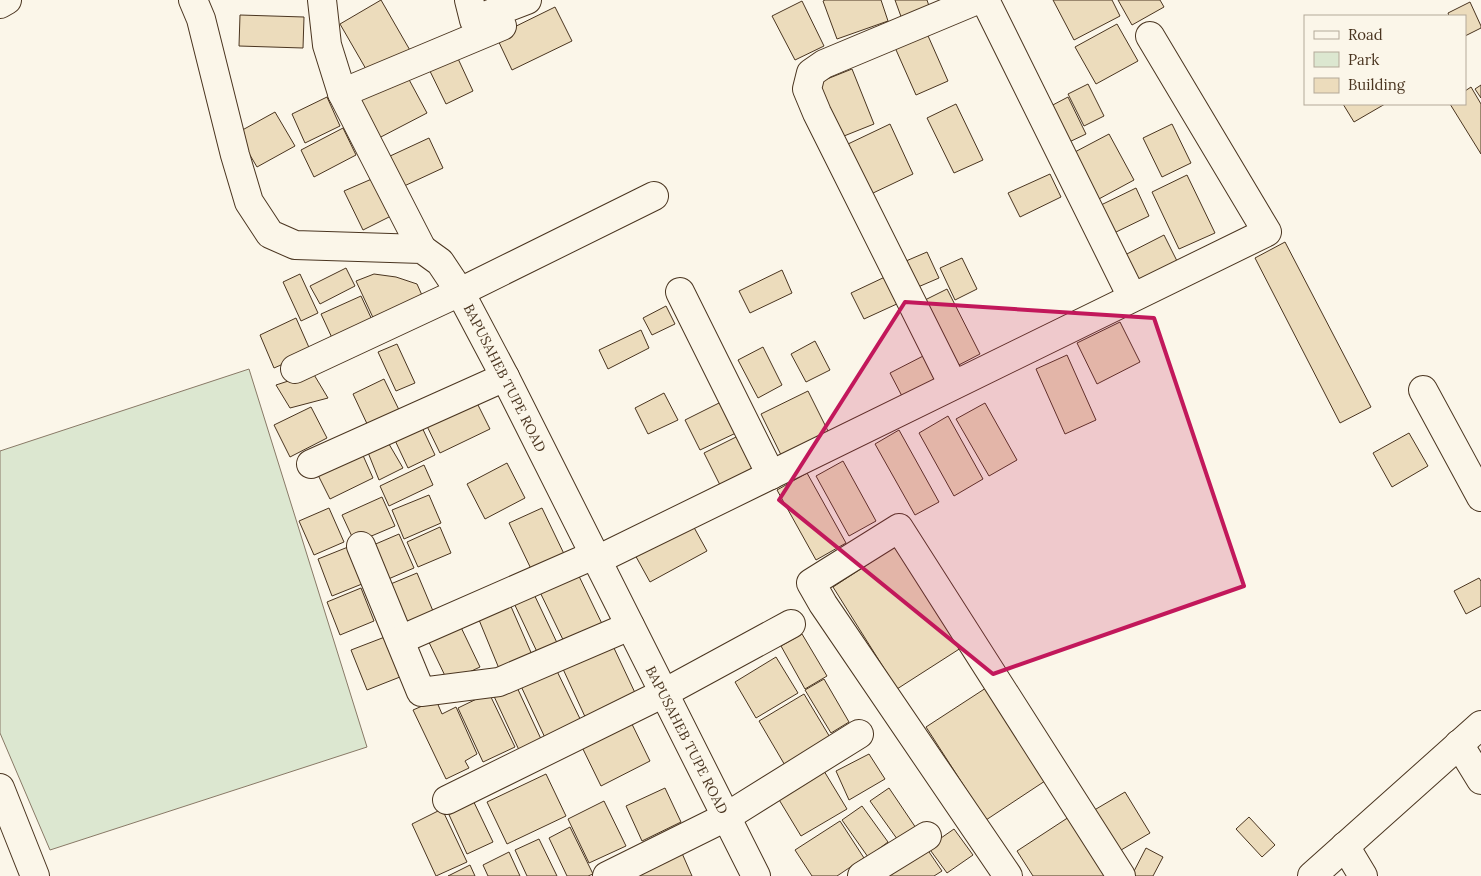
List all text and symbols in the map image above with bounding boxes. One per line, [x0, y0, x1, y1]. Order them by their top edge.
legend [1304, 15, 1466, 105]
text: Road [1348, 25, 1383, 44]
text: Park [1348, 50, 1379, 69]
text: Building [1348, 75, 1406, 94]
street label: BAPUSAHEB TUPE ROAD [460, 301, 550, 455]
street label: BAPUSAHEB TUPE ROAD [642, 663, 732, 817]

